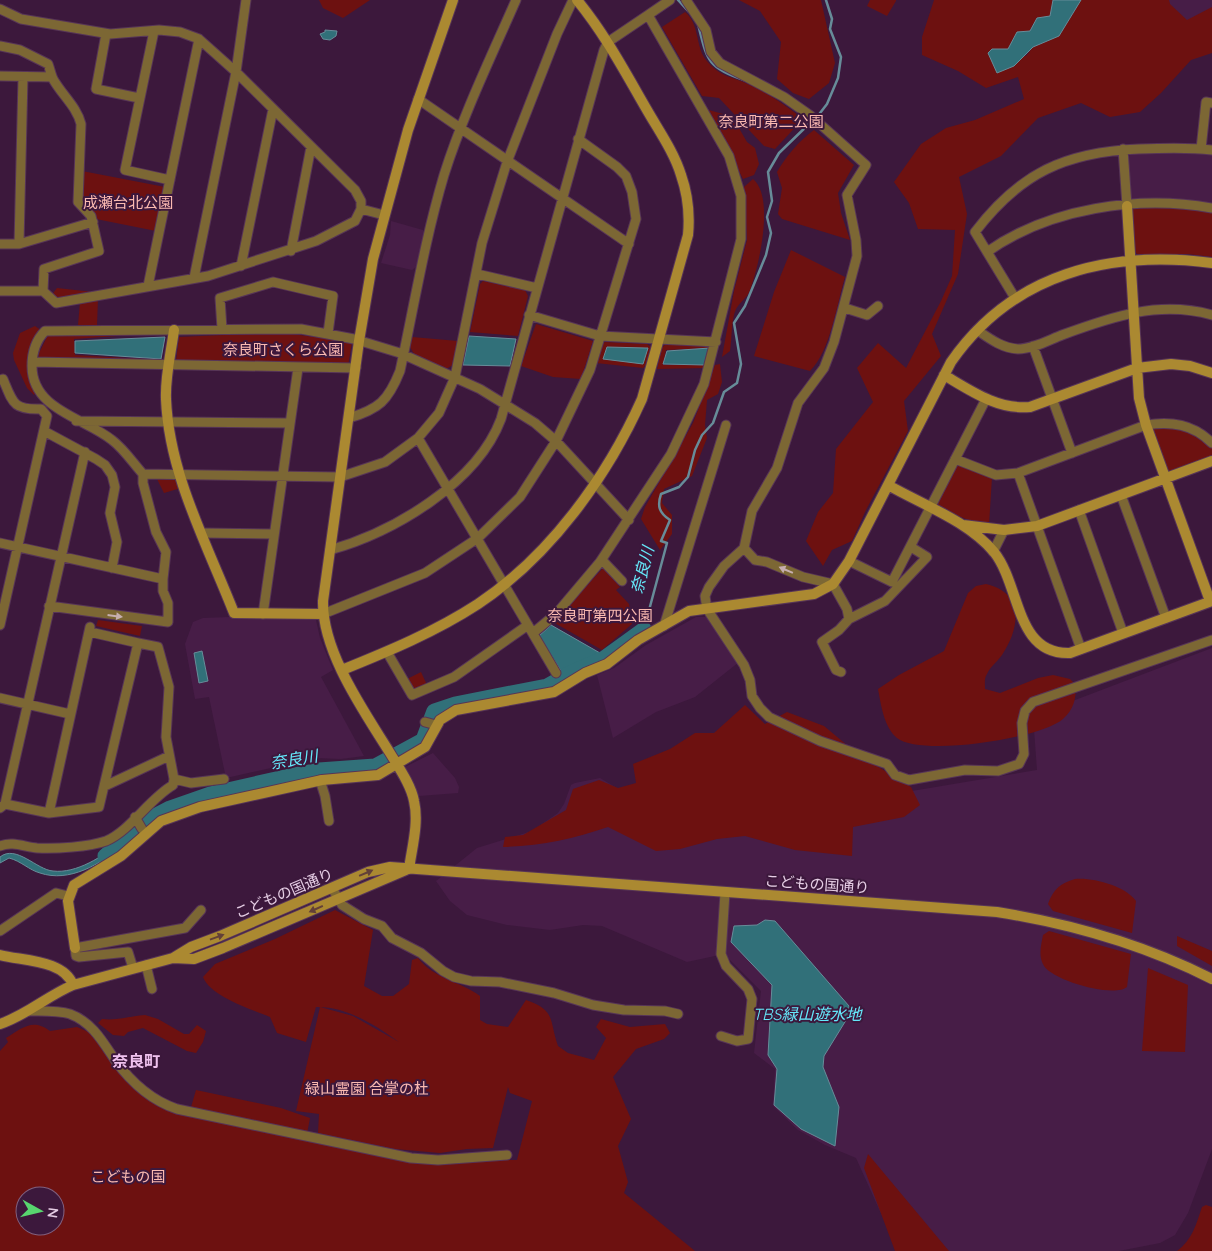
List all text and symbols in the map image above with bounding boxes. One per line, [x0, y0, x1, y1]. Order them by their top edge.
park label: 奈良町第二公園 [718, 112, 824, 131]
park label: 成瀬台北公園 [83, 193, 173, 212]
park label: 奈良町さくら公園 [223, 340, 343, 359]
water label: 奈良川 [626, 542, 658, 596]
one-way arrow [779, 566, 793, 574]
park label: 奈良町第四公園 [547, 606, 653, 625]
one-way arrow [107, 612, 123, 620]
water label: 奈良川 [269, 745, 321, 773]
street label: こどもの国通り [232, 864, 336, 922]
one-way arrow [359, 869, 373, 877]
street label: こどもの国通り [764, 871, 870, 897]
one-way arrow [309, 905, 323, 913]
one-way arrow [210, 933, 225, 941]
water label: TBS緑山遊水地 [752, 1004, 864, 1024]
district label: 奈良町 [112, 1051, 160, 1071]
park label: 緑山霊園 合掌の杜 [305, 1079, 429, 1098]
park label: こどもの国 [90, 1167, 166, 1186]
north arrow [15, 1186, 65, 1236]
text: N [43, 1206, 63, 1219]

